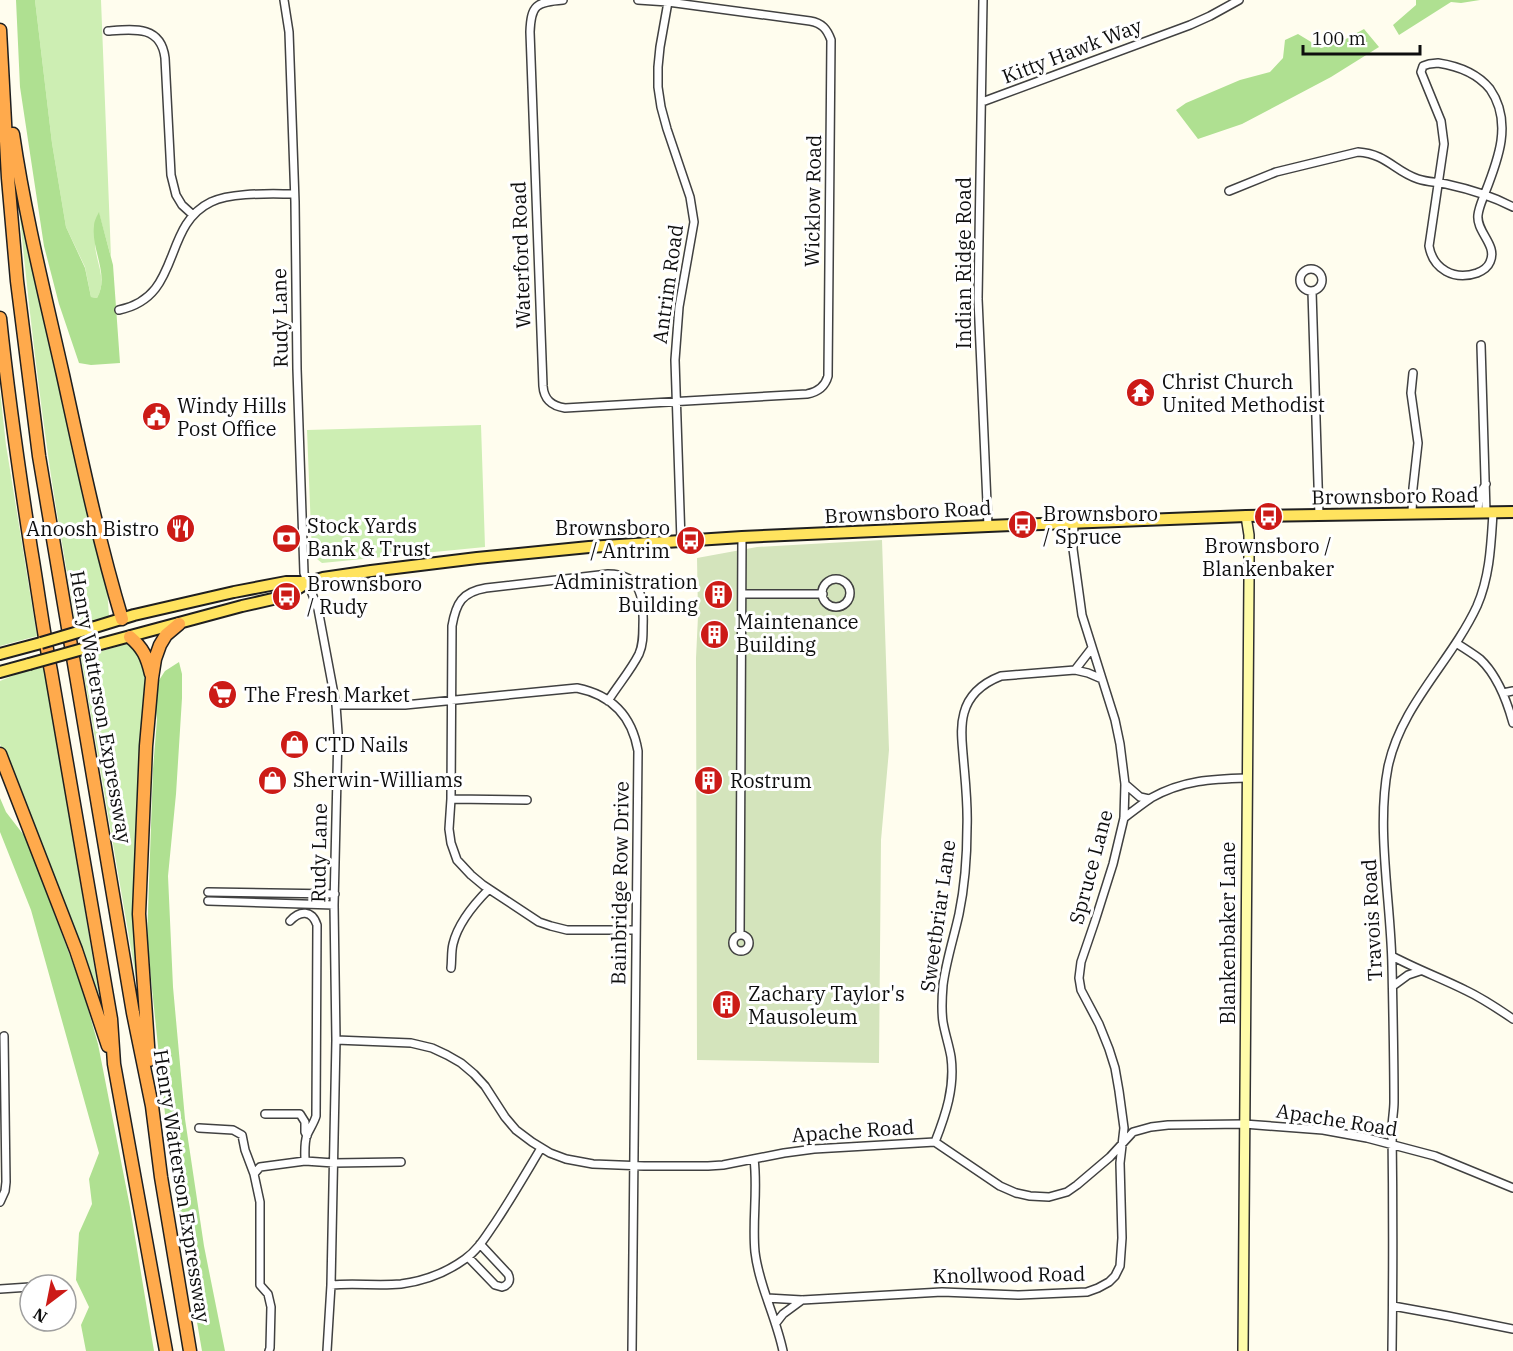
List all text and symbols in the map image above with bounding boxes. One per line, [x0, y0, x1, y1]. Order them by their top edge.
street label: Kitty Hawk Way [998, 11, 1146, 90]
scale bar [1303, 18, 1420, 56]
text: 100 m [1312, 27, 1366, 50]
street label: Wicklow Road [798, 135, 827, 267]
street label: Indian Ridge Road [950, 177, 977, 349]
street label: Waterford Road [504, 181, 537, 329]
street label: Antrim Road [646, 223, 689, 345]
street label: Rudy Lane [265, 268, 294, 368]
place label: Christ Church United Methodist [1162, 368, 1325, 418]
temple icon: Christ Church United Methodist [1125, 377, 1157, 409]
place label: Windy Hills Post Office [177, 392, 286, 442]
public building icon: Windy Hills Post Office [140, 401, 172, 433]
street label: Brownsboro Road [1311, 481, 1479, 510]
street label: Brownsboro Road [824, 494, 992, 529]
place label: Brownsboro / Spruce [1043, 500, 1158, 550]
bus stop icon: Brownsboro / Blankenbaker [1252, 500, 1284, 532]
bus stop icon: Brownsboro / Spruce [1006, 509, 1038, 541]
place label: Stock Yards Bank & Trust [307, 512, 430, 562]
restaurant icon: Anoosh Bistro [164, 513, 196, 545]
place label: Brownsboro / Antrim [555, 514, 670, 564]
place label: Anoosh Bistro [26, 515, 159, 542]
bank icon: Stock Yards Bank & Trust [270, 522, 302, 554]
bus stop icon: Brownsboro / Antrim [675, 524, 707, 556]
place label: Brownsboro / Blankenbaker [1202, 532, 1334, 582]
street label: Henry Watterson Expressway [64, 568, 139, 846]
place label: Administration Building [554, 568, 698, 618]
place label: Brownsboro / Rudy [307, 570, 422, 620]
building icon: Administration Building [703, 578, 735, 610]
bus stop icon: Brownsboro / Rudy [270, 580, 302, 612]
place label: Maintenance Building [736, 608, 859, 658]
building icon: Maintenance Building [699, 618, 731, 650]
supermarket icon: The Fresh Market [207, 679, 239, 711]
place label: The Fresh Market [244, 681, 410, 708]
shop icon: CTD Nails [278, 729, 310, 761]
place label: CTD Nails [315, 731, 408, 758]
shop icon: Sherwin-Williams [256, 764, 288, 796]
building icon: Rostrum [693, 765, 725, 797]
place label: Sherwin-Williams [293, 766, 463, 793]
place label: Rostrum [730, 767, 812, 794]
street label: Bainbridge Row Drive [604, 781, 635, 985]
street label: Rudy Lane [304, 803, 333, 903]
street label: Spruce Lane [1062, 807, 1119, 927]
street label: Sweetbriar Lane [913, 838, 962, 994]
street label: Blankenbaker Lane [1214, 842, 1241, 1024]
street label: Travois Road [1355, 858, 1388, 982]
place label: Zachary Taylor's Mausoleum [748, 980, 905, 1030]
building icon: Zachary Taylor's Mausoleum [711, 989, 743, 1021]
street label: Henry Watterson Expressway [148, 1047, 218, 1325]
street label: Apache Road [1274, 1097, 1400, 1142]
street label: Apache Road [791, 1113, 915, 1148]
street label: Knollwood Road [932, 1260, 1086, 1289]
north arrow [18, 1273, 78, 1333]
text: N [29, 1304, 51, 1328]

